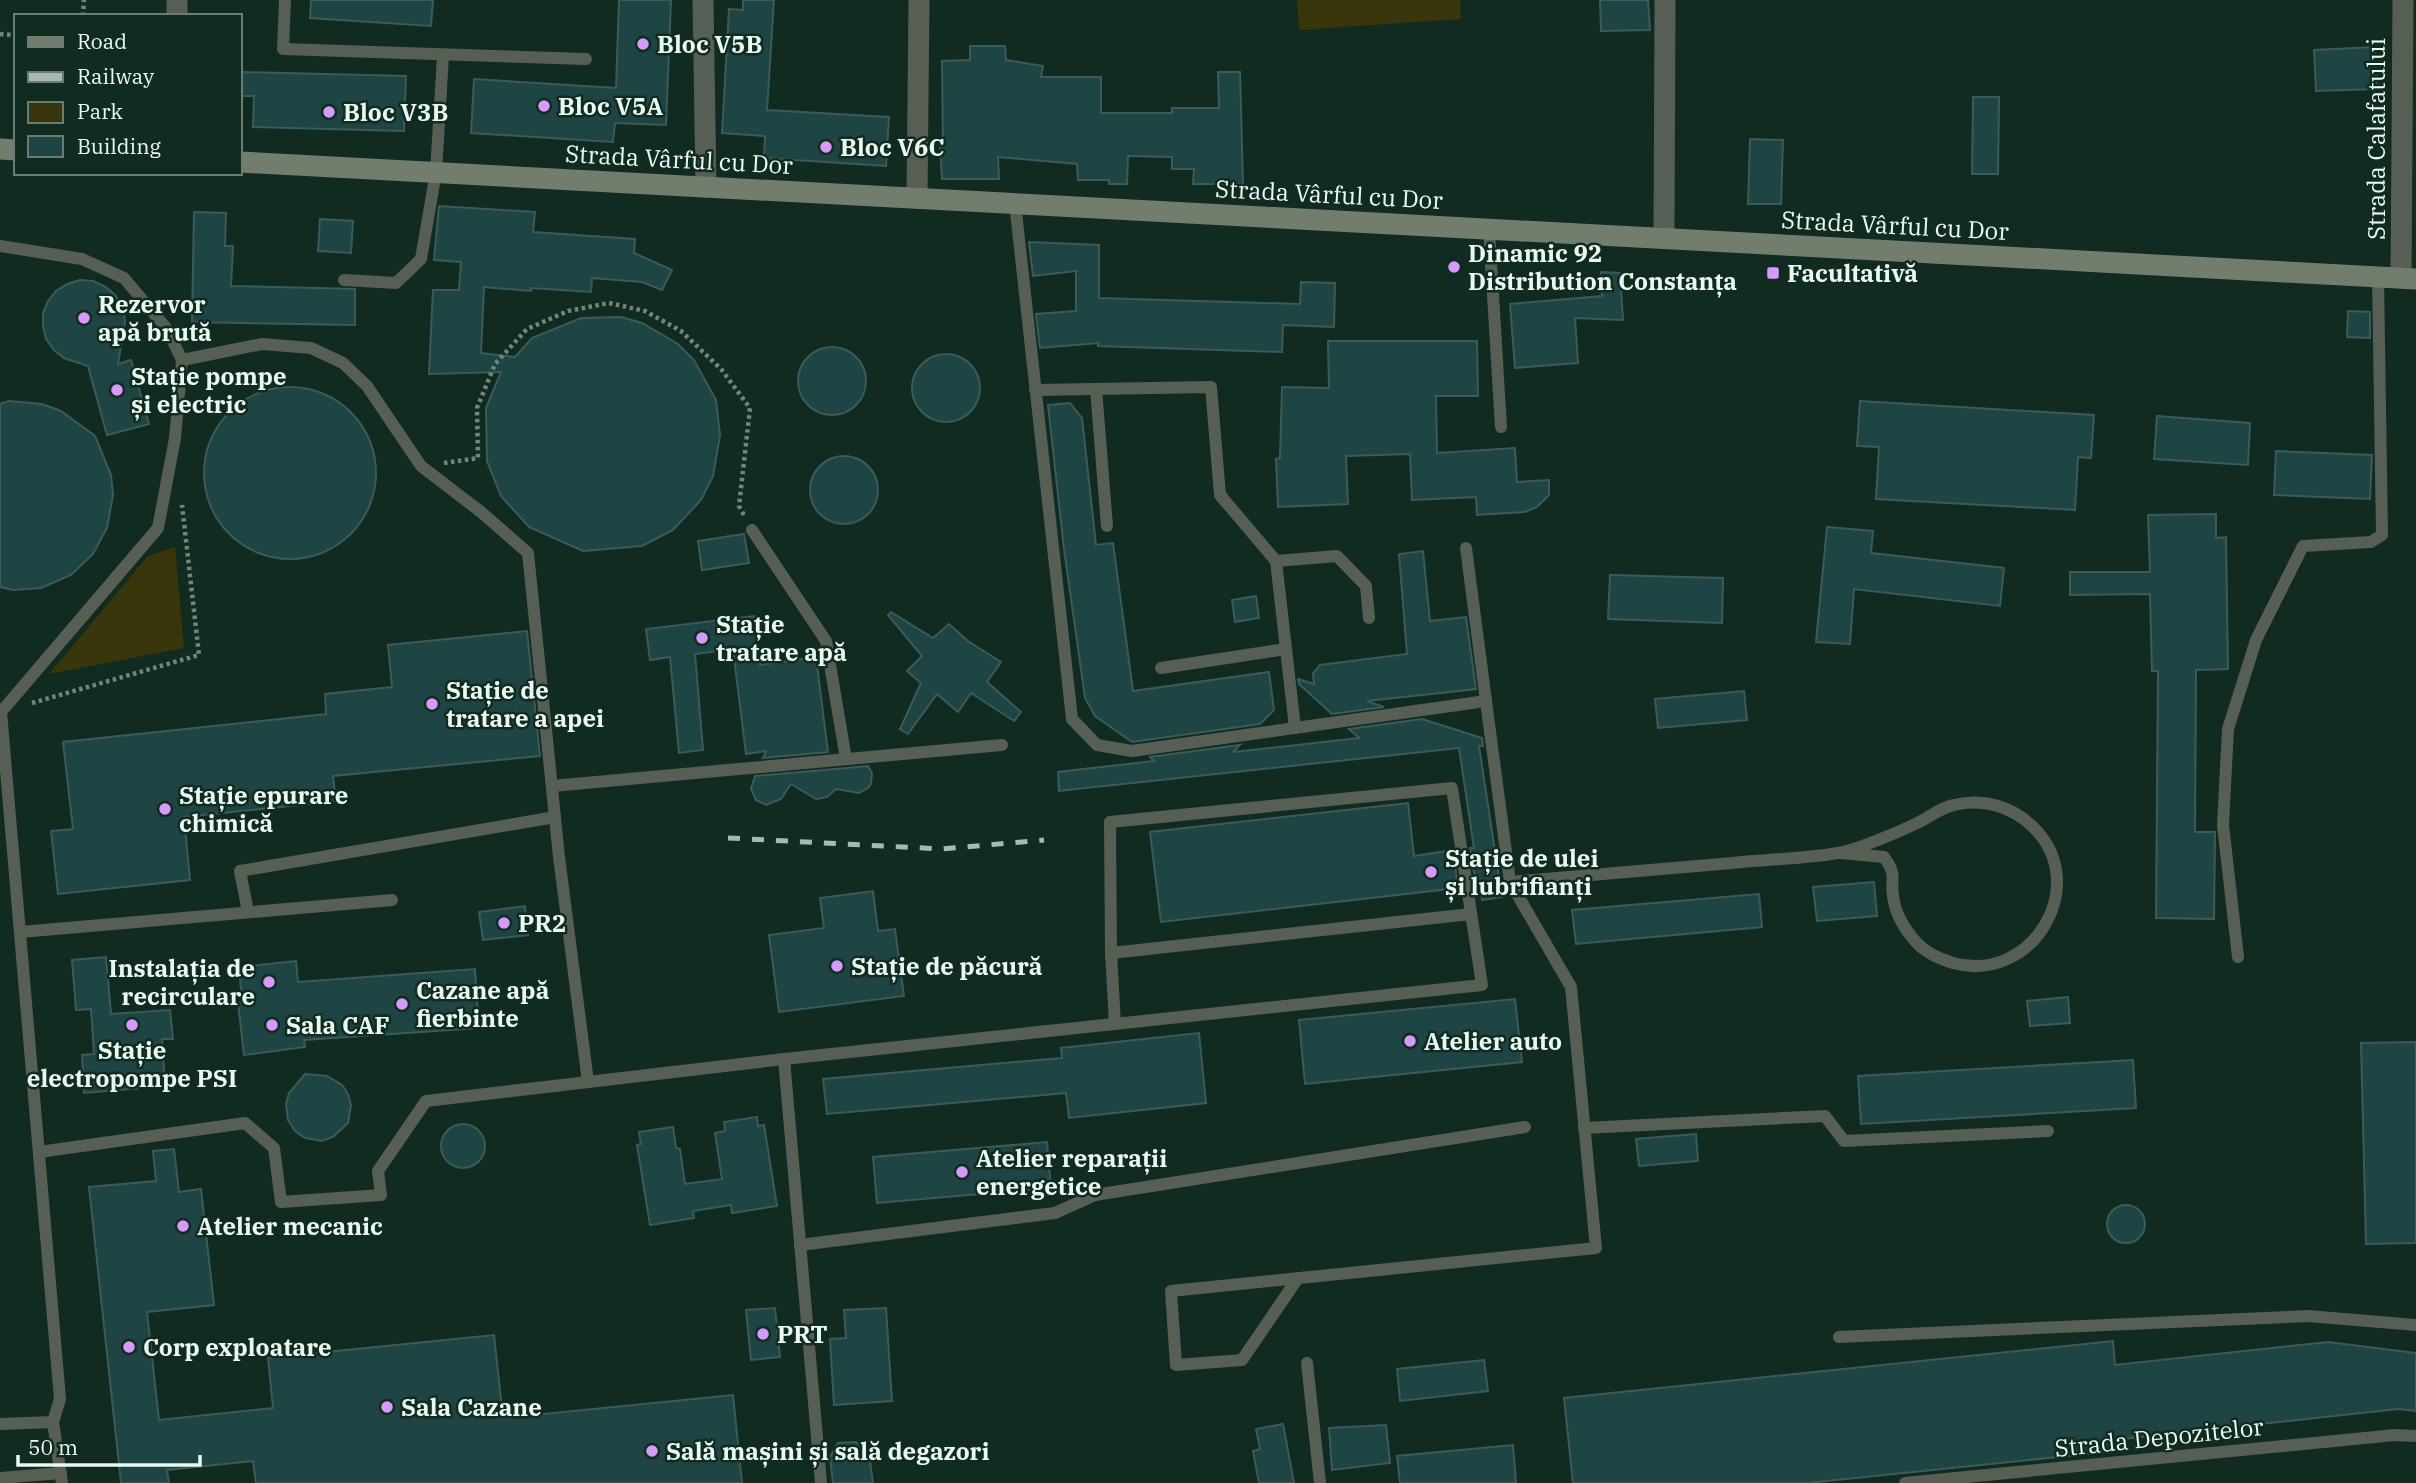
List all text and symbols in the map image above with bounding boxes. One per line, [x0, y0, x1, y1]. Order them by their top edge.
legend [14, 14, 242, 175]
text: Road [77, 27, 127, 55]
place label: Bloc V5B [657, 28, 762, 60]
marker: Bloc V5B [635, 36, 651, 52]
street label: Strada Calafatului [2360, 38, 2392, 240]
text: Railway [77, 62, 155, 90]
place label: Bloc V5A [558, 90, 663, 122]
place label: Bloc V3B [343, 96, 448, 128]
text: Park [77, 97, 124, 125]
marker: Bloc V5A [536, 98, 552, 114]
marker: Bloc V3B [321, 104, 337, 120]
place label: Bloc V6C [840, 131, 944, 163]
text: Building [77, 132, 162, 160]
street label: Strada Vârful cu Dor [564, 137, 794, 181]
marker: Bloc V6C [818, 139, 834, 155]
street label: Strada Vârful cu Dor [1214, 172, 1444, 216]
street label: Strada Vârful cu Dor [1780, 203, 2010, 247]
place label: Dinamic 92 Distribution Constanța [1468, 237, 1737, 298]
place label: Facultativă [1787, 257, 1918, 289]
marker: Dinamic 92 Distribution Constanța [1446, 259, 1462, 275]
marker: Facultativă [1765, 265, 1781, 281]
place label: Rezervor apă brută [98, 288, 212, 348]
marker: Rezervor apă brută [76, 310, 92, 326]
place label: Stație pompe și electric [131, 360, 287, 421]
marker: Stație pompe și electric [109, 382, 125, 398]
place label: Stație tratare apă [716, 608, 847, 668]
marker: Stație tratare apă [694, 630, 710, 646]
place label: Stație de tratare a apei [446, 674, 604, 734]
marker: Stație de tratare a apei [424, 696, 440, 712]
place label: Stație epurare chimică [179, 779, 348, 839]
marker: Stație epurare chimică [157, 801, 173, 817]
place label: Stație de ulei și lubrifianți [1445, 842, 1598, 903]
marker: Stație de ulei și lubrifianți [1423, 864, 1439, 880]
place label: PR2 [518, 907, 566, 939]
marker: PR2 [496, 915, 512, 931]
place label: Stație de păcură [851, 950, 1043, 983]
place label: Instalația de recirculare [108, 952, 255, 1012]
marker: Stație de păcură [829, 958, 845, 974]
marker: Instalația de recirculare [261, 974, 277, 990]
place label: Cazane apă fierbinte [416, 974, 550, 1034]
marker: Cazane apă fierbinte [394, 996, 410, 1012]
place label: Sala CAF [286, 1009, 390, 1041]
marker: Stație electropompe PSI [124, 1017, 140, 1033]
marker: Sala CAF [264, 1017, 280, 1033]
place label: Atelier auto [1424, 1025, 1562, 1057]
marker: Atelier auto [1402, 1033, 1418, 1049]
place label: Stație electropompe PSI [27, 1034, 237, 1094]
place label: Atelier reparații energetice [976, 1142, 1167, 1202]
marker: Atelier reparații energetice [954, 1164, 970, 1180]
place label: Atelier mecanic [197, 1210, 383, 1242]
marker: Atelier mecanic [175, 1218, 191, 1234]
place label: PRT [777, 1318, 827, 1350]
marker: PRT [755, 1326, 771, 1342]
place label: Corp exploatare [143, 1331, 332, 1363]
marker: Corp exploatare [121, 1339, 137, 1355]
place label: Sala Cazane [401, 1391, 542, 1423]
marker: Sala Cazane [379, 1399, 395, 1415]
street label: Strada Depozitelor [2053, 1410, 2266, 1464]
scale bar [18, 1424, 200, 1468]
text: 50 m [28, 1433, 78, 1461]
place label: Sală mașini și sală degazori [666, 1435, 989, 1468]
marker: Sală mașini și sală degazori [644, 1443, 660, 1459]

